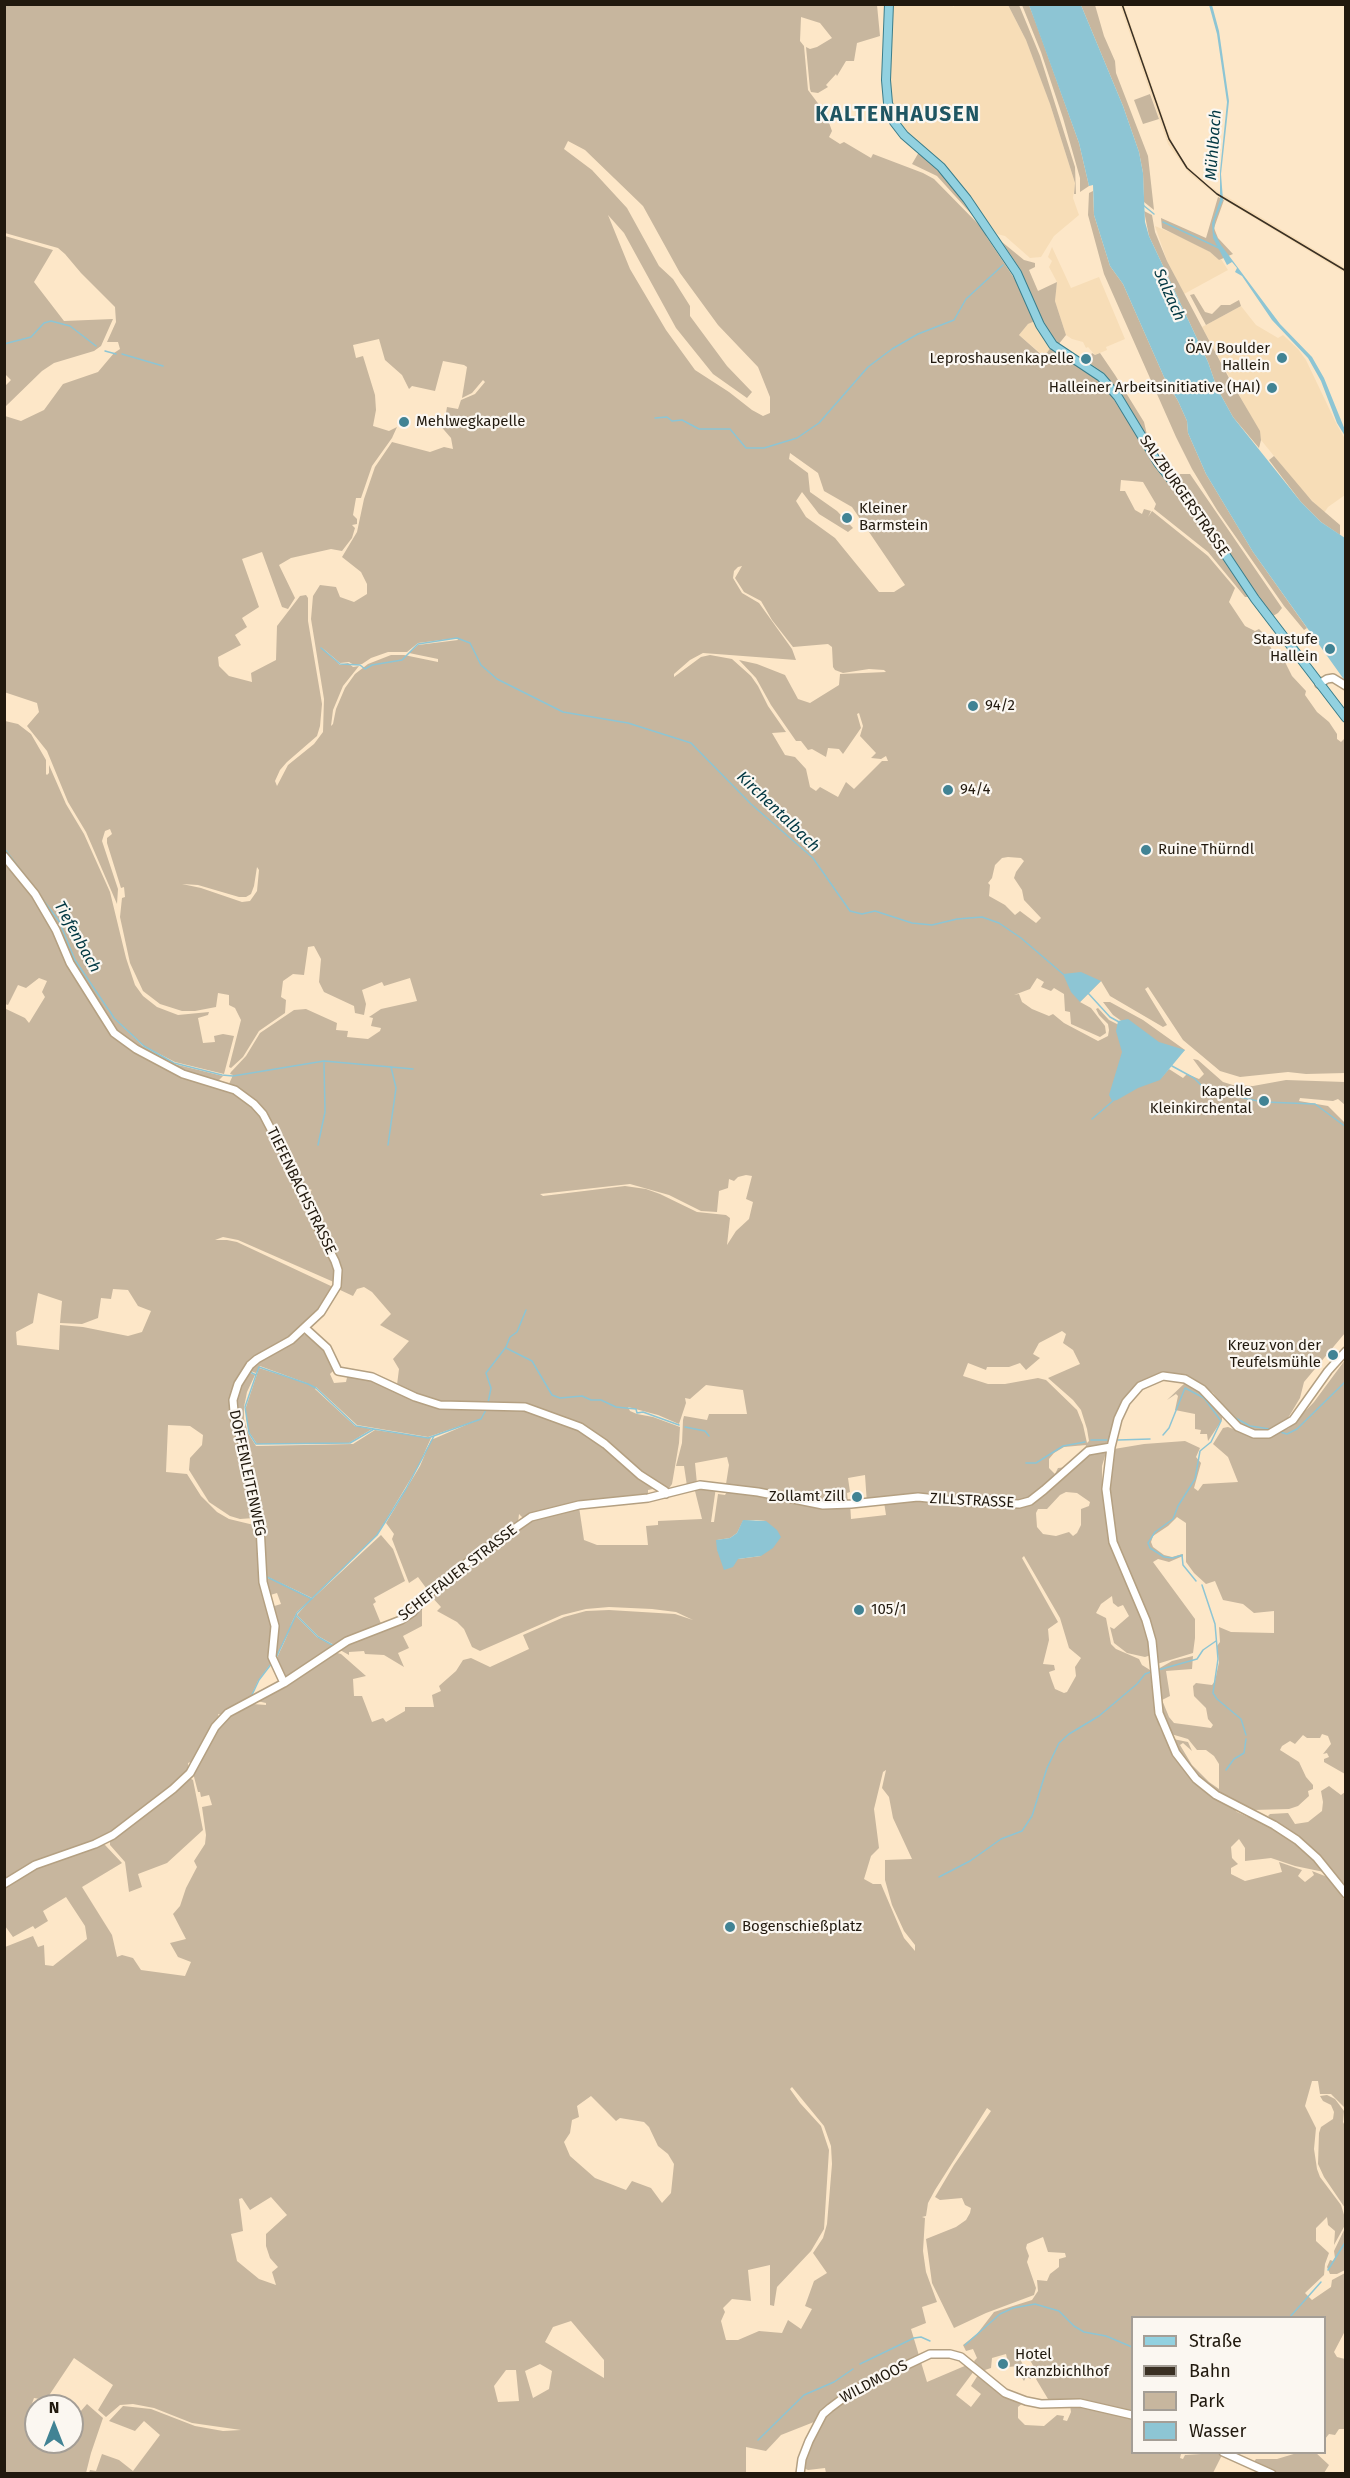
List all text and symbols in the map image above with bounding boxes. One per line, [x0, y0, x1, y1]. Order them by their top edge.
district label: KALTENHAUSEN [815, 102, 981, 128]
water label: Mühlbach [1202, 109, 1226, 181]
water label: Salzach [1149, 266, 1189, 324]
place label: ÖAV Boulder Hallein [1185, 340, 1270, 375]
place label: Leproshausenkapelle [929, 350, 1074, 368]
marker: ÖAV Boulder Hallein [1275, 351, 1289, 365]
marker: Leproshausenkapelle [1079, 352, 1093, 366]
place label: Halleiner Arbeitsinitiative (HAI) [1049, 379, 1260, 397]
marker: Halleiner Arbeitsinitiative (HAI) [1265, 381, 1279, 395]
place label: Mehlwegkapelle [416, 413, 525, 431]
marker: Mehlwegkapelle [397, 415, 411, 429]
street label: SALZBURGERSTRASSE [1135, 432, 1233, 560]
place label: Kleiner Barmstein [859, 500, 928, 535]
marker: Kleiner Barmstein [840, 511, 854, 525]
place label: Staustufe Hallein [1253, 631, 1318, 666]
marker: Staustufe Hallein [1323, 642, 1337, 656]
place label: 94/2 [985, 697, 1015, 715]
marker: 94/2 [966, 699, 980, 713]
water label: Kirchentalbach [732, 768, 824, 856]
place label: 94/4 [960, 781, 990, 799]
marker: 94/4 [941, 783, 955, 797]
place label: Ruine Thürndl [1158, 841, 1254, 859]
marker: Ruine Thürndl [1139, 843, 1153, 857]
water label: Tiefenbach [50, 898, 104, 976]
place label: Kapelle Kleinkirchental [1150, 1083, 1252, 1118]
marker: Kapelle Kleinkirchental [1257, 1094, 1271, 1108]
street label: TIEFENBACHSTRASSE [262, 1124, 340, 1258]
place label: Kreuz von der Teufelsmühle [1228, 1337, 1321, 1372]
marker: Kreuz von der Teufelsmühle [1326, 1348, 1340, 1362]
street label: DOFFENLEITENWEG [225, 1408, 269, 1538]
place label: Zollamt Zill [769, 1488, 845, 1506]
marker: Zollamt Zill [850, 1490, 864, 1504]
street label: ZILLSTRASSE [929, 1490, 1015, 1512]
street label: SCHEFFAUER STRASSE [395, 1521, 521, 1625]
place label: 105/1 [871, 1601, 906, 1619]
marker: 105/1 [852, 1603, 866, 1617]
place label: Bogenschießplatz [742, 1918, 862, 1936]
marker: Bogenschießplatz [723, 1920, 737, 1934]
legend [1131, 2316, 1326, 2454]
text: Straße [1189, 2330, 1242, 2352]
place label: Hotel Kranzbichlhof [1015, 2346, 1109, 2381]
street label: WILDMOOS [837, 2357, 911, 2407]
marker: Hotel Kranzbichlhof [996, 2357, 1010, 2371]
text: Bahn [1189, 2360, 1231, 2382]
text: Park [1189, 2390, 1224, 2412]
north arrow [24, 2394, 84, 2454]
text: N [49, 2398, 59, 2417]
text: Wasser [1189, 2420, 1246, 2442]

